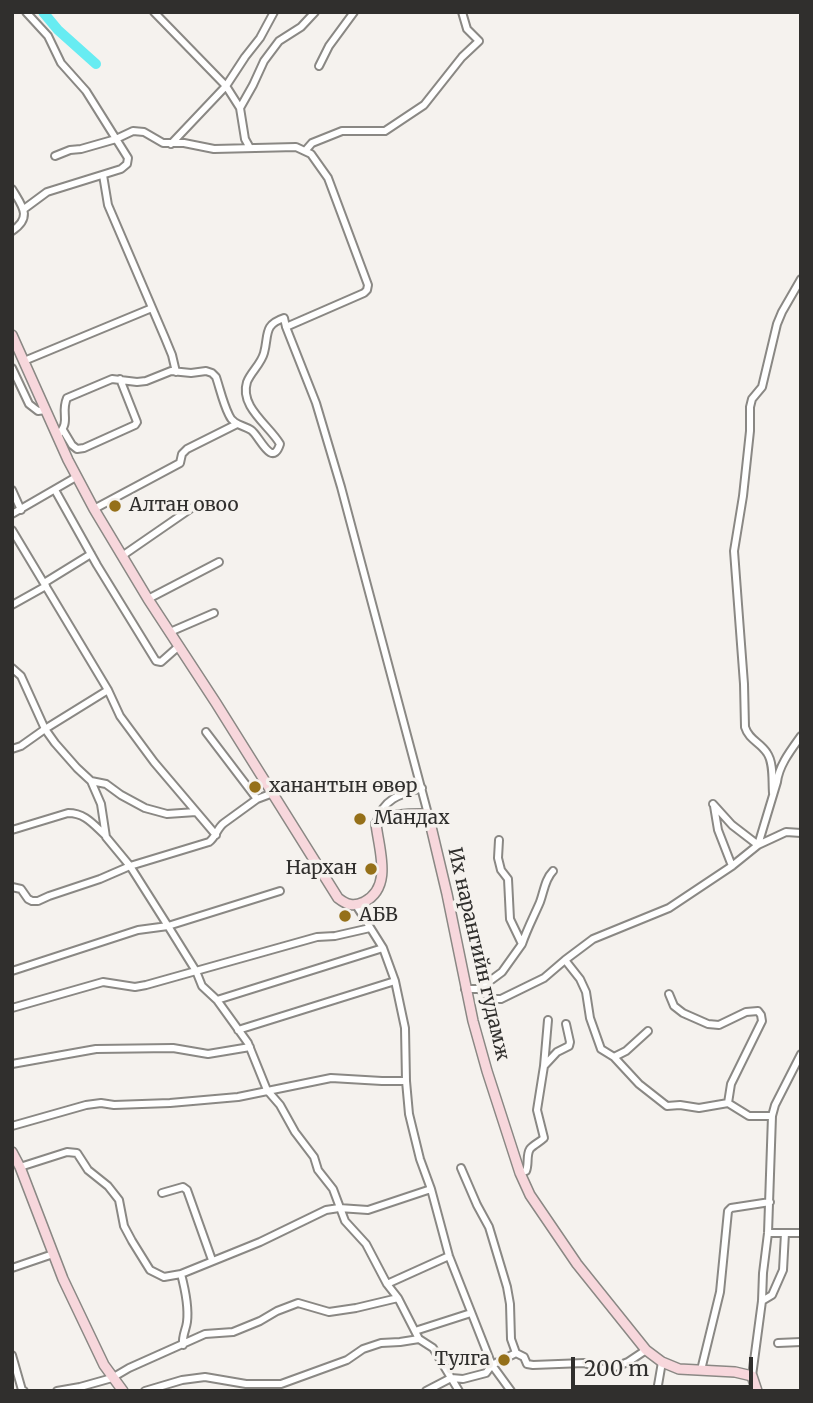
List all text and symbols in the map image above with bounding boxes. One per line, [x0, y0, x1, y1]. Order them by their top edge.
place label: Алтан овоо [129, 495, 239, 517]
marker: Алтан овоо [107, 498, 123, 514]
place label: ханантын өвөр [269, 776, 417, 798]
marker: ханантын өвөр [247, 779, 263, 795]
place label: Мандах [374, 808, 449, 830]
marker: Мандах [352, 811, 368, 827]
street label: Их нарангийн гудамж [442, 845, 514, 1063]
place label: Нархан [286, 858, 357, 880]
marker: Нархан [363, 861, 379, 877]
place label: АБВ [359, 905, 398, 927]
marker: АБВ [337, 908, 353, 924]
scale bar [575, 1344, 757, 1388]
place label: Тулга [435, 1349, 490, 1371]
marker: Тулга [496, 1352, 512, 1368]
text: 200 m [584, 1355, 649, 1382]

